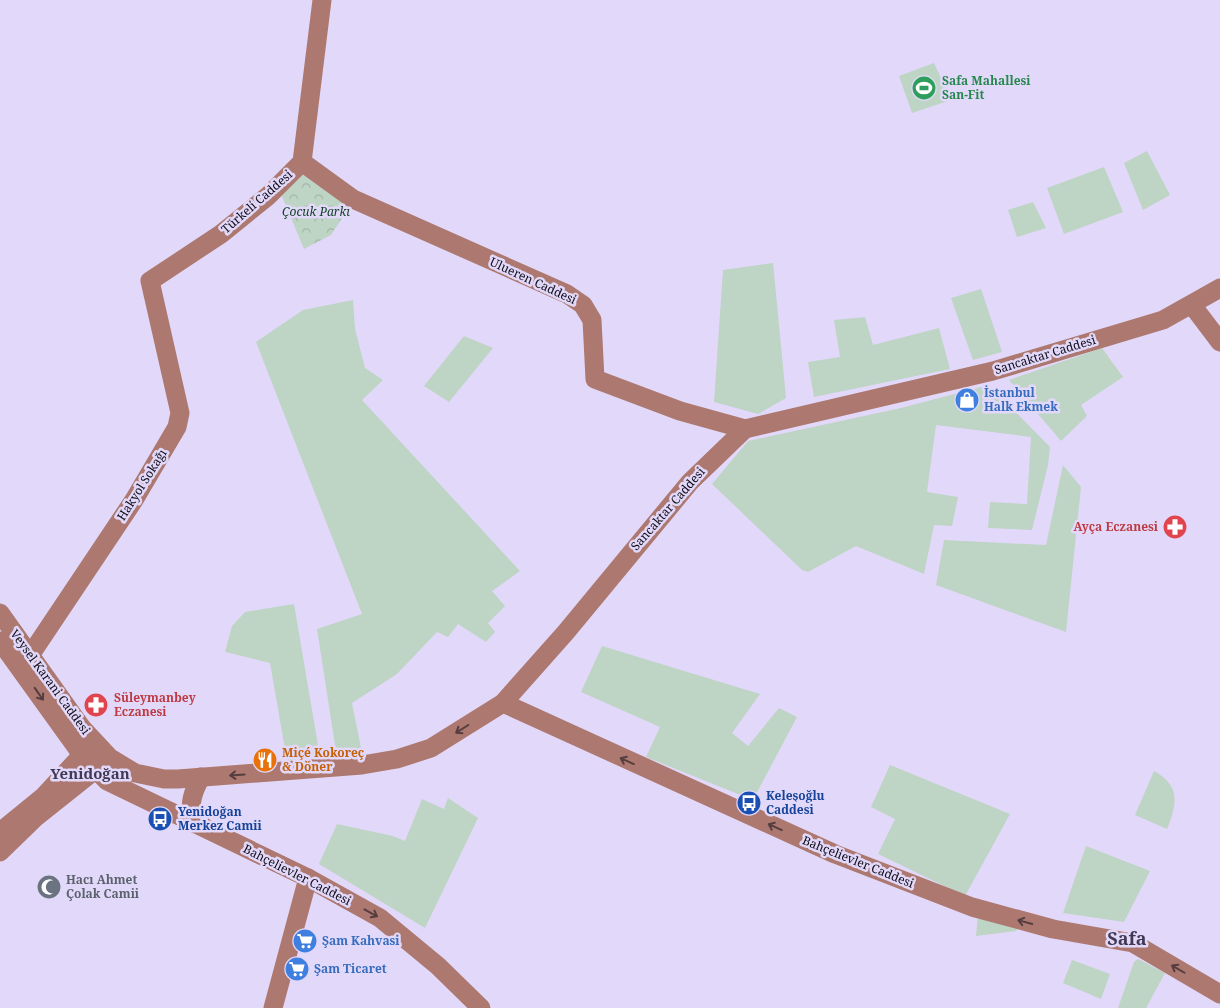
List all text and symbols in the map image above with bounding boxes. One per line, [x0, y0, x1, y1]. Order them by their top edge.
place label: Safa Mahallesi San-Fit [942, 72, 1031, 103]
sports icon: Safa Mahallesi San-Fit [911, 75, 937, 101]
street label: Türkeli Caddesi [217, 166, 296, 237]
park label: Çocuk Parkı [282, 203, 350, 220]
street label: Ulueren Caddesi [487, 253, 579, 308]
street label: Sancaktar Caddesi [992, 331, 1098, 378]
place label: İstanbul Halk Ekmek [984, 384, 1058, 415]
shop icon: İstanbul Halk Ekmek [954, 387, 980, 413]
street label: Hakyol Sokağı [113, 446, 170, 524]
street label: Sancaktar Caddesi [627, 463, 709, 554]
pharmacy icon: Ayça Eczanesi [1162, 514, 1188, 540]
place label: Ayça Eczanesi [1073, 518, 1159, 535]
street label: Veysel Karani Caddesi [7, 626, 94, 738]
one-way arrow [34, 687, 44, 701]
place label: Süleymanbey Eczanesi [114, 689, 196, 720]
pharmacy icon: Süleymanbey Eczanesi [83, 692, 109, 718]
one-way arrow [455, 724, 469, 734]
place label: Miçé Kokoreç & Döner [282, 744, 364, 775]
restaurant icon: Miçé Kokoreç & Döner [252, 747, 278, 773]
one-way arrow [620, 755, 635, 765]
district label: Yenidoğan [50, 763, 130, 783]
one-way arrow [230, 770, 246, 779]
place label: Keleşoğlu Caddesi [766, 787, 825, 818]
bus stop icon: Keleşoğlu Caddesi [736, 790, 762, 816]
place label: Yenidoğan Merkez Camii [178, 803, 263, 834]
bus stop icon: Yenidoğan Merkez Camii [147, 806, 173, 832]
one-way arrow [768, 822, 783, 832]
street label: Bahçelievler Caddesi [800, 831, 917, 892]
street label: Bahçelievler Caddesi [240, 840, 354, 909]
place label: Hacı Ahmet Çolak Camii [66, 871, 140, 902]
mosque icon: Hacı Ahmet Çolak Camii [36, 874, 62, 900]
one-way arrow [363, 908, 377, 918]
one-way arrow [1017, 916, 1033, 926]
district label: Safa [1107, 926, 1147, 950]
supermarket icon: Şam Kahvasi [292, 928, 318, 954]
place label: Şam Kahvasi [322, 932, 400, 949]
supermarket icon: Şam Ticaret [284, 956, 310, 982]
place label: Şam Ticaret [314, 960, 387, 977]
one-way arrow [1171, 964, 1186, 974]

